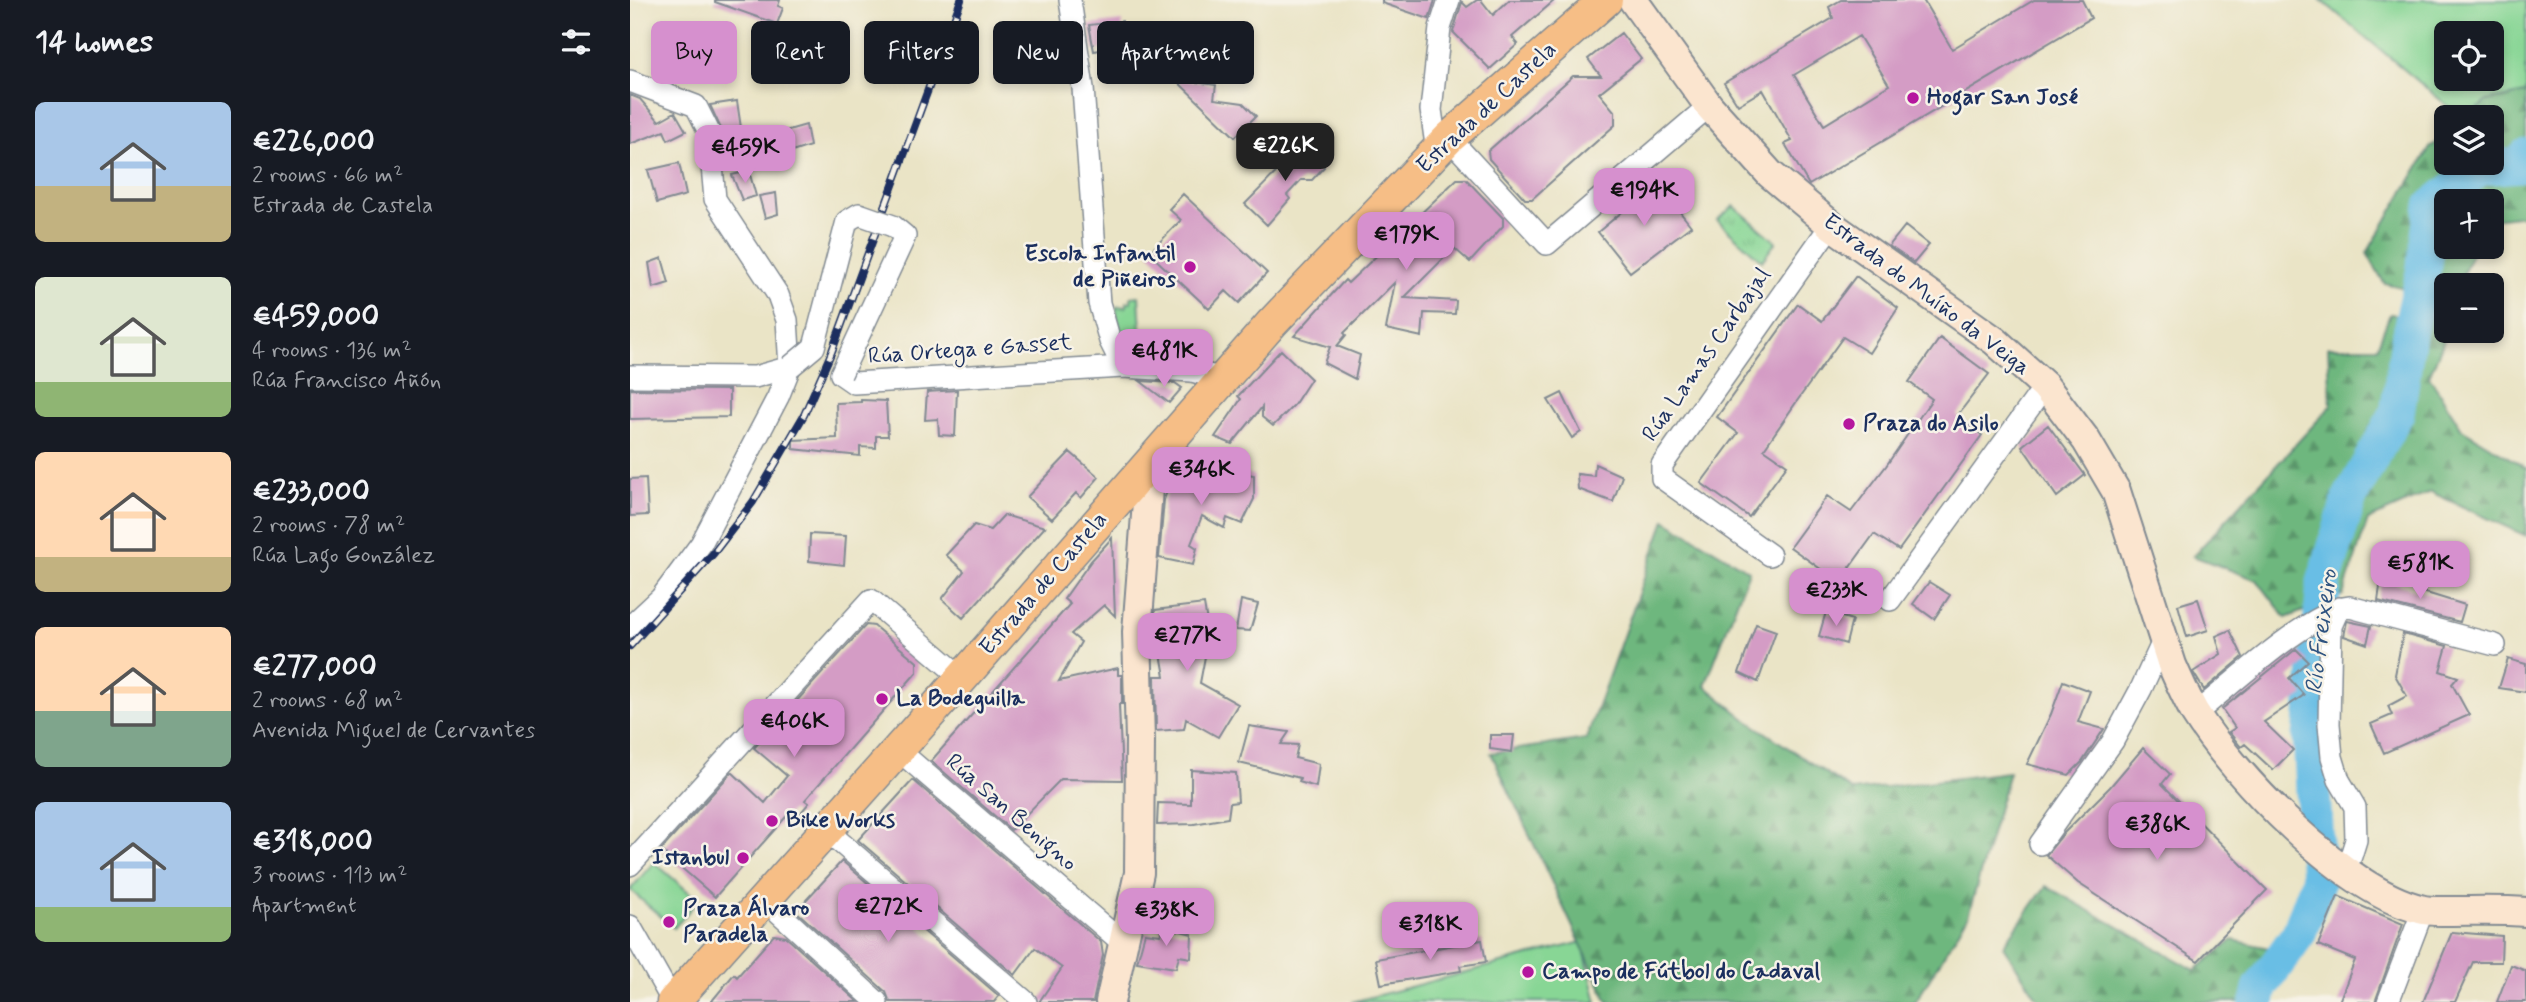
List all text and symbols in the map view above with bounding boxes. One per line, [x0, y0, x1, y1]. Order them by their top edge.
chip: Buy [651, 21, 737, 84]
chip: Rent [751, 21, 850, 84]
chip: Filters [864, 21, 979, 84]
chip: New [993, 21, 1083, 84]
chip: Apartment [1097, 21, 1254, 84]
map controls [2434, 21, 2504, 343]
button: locate [2434, 21, 2504, 91]
text: 14 homes [35, 23, 153, 62]
icon: filters [557, 23, 595, 61]
street label: Estrada de Castela [1410, 35, 1564, 181]
place label: Hogar San José [1927, 83, 2079, 116]
marker: Hogar San José [1905, 90, 1921, 106]
button: layers [2434, 105, 2504, 175]
text: €226,000 [252, 122, 375, 161]
pin: €226K [1236, 124, 1334, 183]
pin: €459K [696, 125, 794, 185]
icon: home [91, 130, 175, 214]
text: €226K [1252, 131, 1318, 161]
text: €459K [710, 133, 780, 163]
text: 2 rooms · 66 m² [252, 161, 403, 191]
pin: €194K [1595, 168, 1693, 228]
text: €194K [1610, 176, 1678, 206]
button: + [2434, 189, 2504, 259]
text: Estrada de Castela [252, 191, 433, 221]
street label: Estrada do Muíño da Veiga [1816, 207, 2036, 383]
pin: €179K [1357, 212, 1455, 272]
text: €179K [1373, 220, 1439, 250]
place label: Escola Infantil de Piñeiros [1025, 239, 1177, 295]
marker: Escola Infantil de Piñeiros [1182, 259, 1198, 275]
street label: Rúa Lamas Carbajal [1636, 262, 1778, 448]
button: − [2434, 273, 2504, 343]
text: €459,000 [252, 297, 379, 336]
icon: home [91, 305, 175, 389]
street label: Rúa Ortega e Gasset [867, 328, 1074, 374]
pin: €481K [1115, 330, 1213, 389]
text: 4 rooms · 136 m² [252, 336, 412, 366]
text: €481K [1131, 337, 1197, 367]
text: Rúa Francisco Añón [252, 366, 441, 396]
place label: Praza do Asilo [1863, 409, 1999, 439]
marker: Praza do Asilo [1841, 416, 1857, 432]
pin: €346K [1152, 448, 1250, 507]
text: €346K [1168, 455, 1234, 485]
text: €233,000 [252, 472, 370, 511]
icon: home [91, 480, 175, 564]
street label: Estrada de Castela [973, 506, 1115, 662]
text: 2 rooms · 78 m² [252, 511, 405, 541]
text: Rúa Lago González [252, 541, 435, 571]
pin: €581K [2371, 542, 2469, 601]
text: €581K [2387, 549, 2453, 579]
water label: Río Freixeiro [2299, 567, 2345, 696]
pin: €233K [1787, 568, 1885, 628]
text: €233K [1805, 576, 1867, 606]
pin: €277K [1138, 614, 1236, 673]
text: €277K [1154, 621, 1221, 651]
text: €277,000 [252, 647, 377, 686]
icon: home [91, 655, 175, 739]
place label: La Bodeguilla [896, 684, 1026, 714]
text: 2 rooms · 68 m² [252, 686, 403, 716]
marker: La Bodeguilla [874, 691, 890, 707]
pin: €406K [745, 700, 843, 759]
text: €406K [760, 707, 828, 737]
text: Avenida Miguel de Cervantes [252, 716, 535, 746]
street label: Rúa San Benigno [938, 748, 1083, 880]
pin: €386K [2108, 802, 2206, 862]
place label: Bike Works [786, 806, 895, 836]
text: €386K [2124, 810, 2190, 840]
marker: Bike Works [764, 813, 780, 829]
text: €318,000 [252, 822, 373, 861]
icon: home [91, 830, 175, 914]
place label: Istanbul [652, 843, 729, 873]
marker: Istanbul [735, 850, 751, 866]
text: 3 rooms · 113 m² [252, 861, 407, 891]
pin: €272K [839, 884, 937, 944]
pin: €338K [1117, 888, 1215, 948]
text: Apartment [252, 891, 357, 921]
text: €272K [854, 892, 922, 922]
place label: Praza Álvaro Paradela [683, 894, 809, 950]
text: €338K [1134, 896, 1198, 926]
pin: €318K [1381, 902, 1479, 962]
text: €318K [1398, 910, 1462, 940]
marker: Praza Álvaro Paradela [661, 914, 677, 930]
place label: Campo de Fútbol do Cadaval [1542, 957, 1820, 987]
marker: Campo de Fútbol do Cadaval [1520, 964, 1536, 980]

